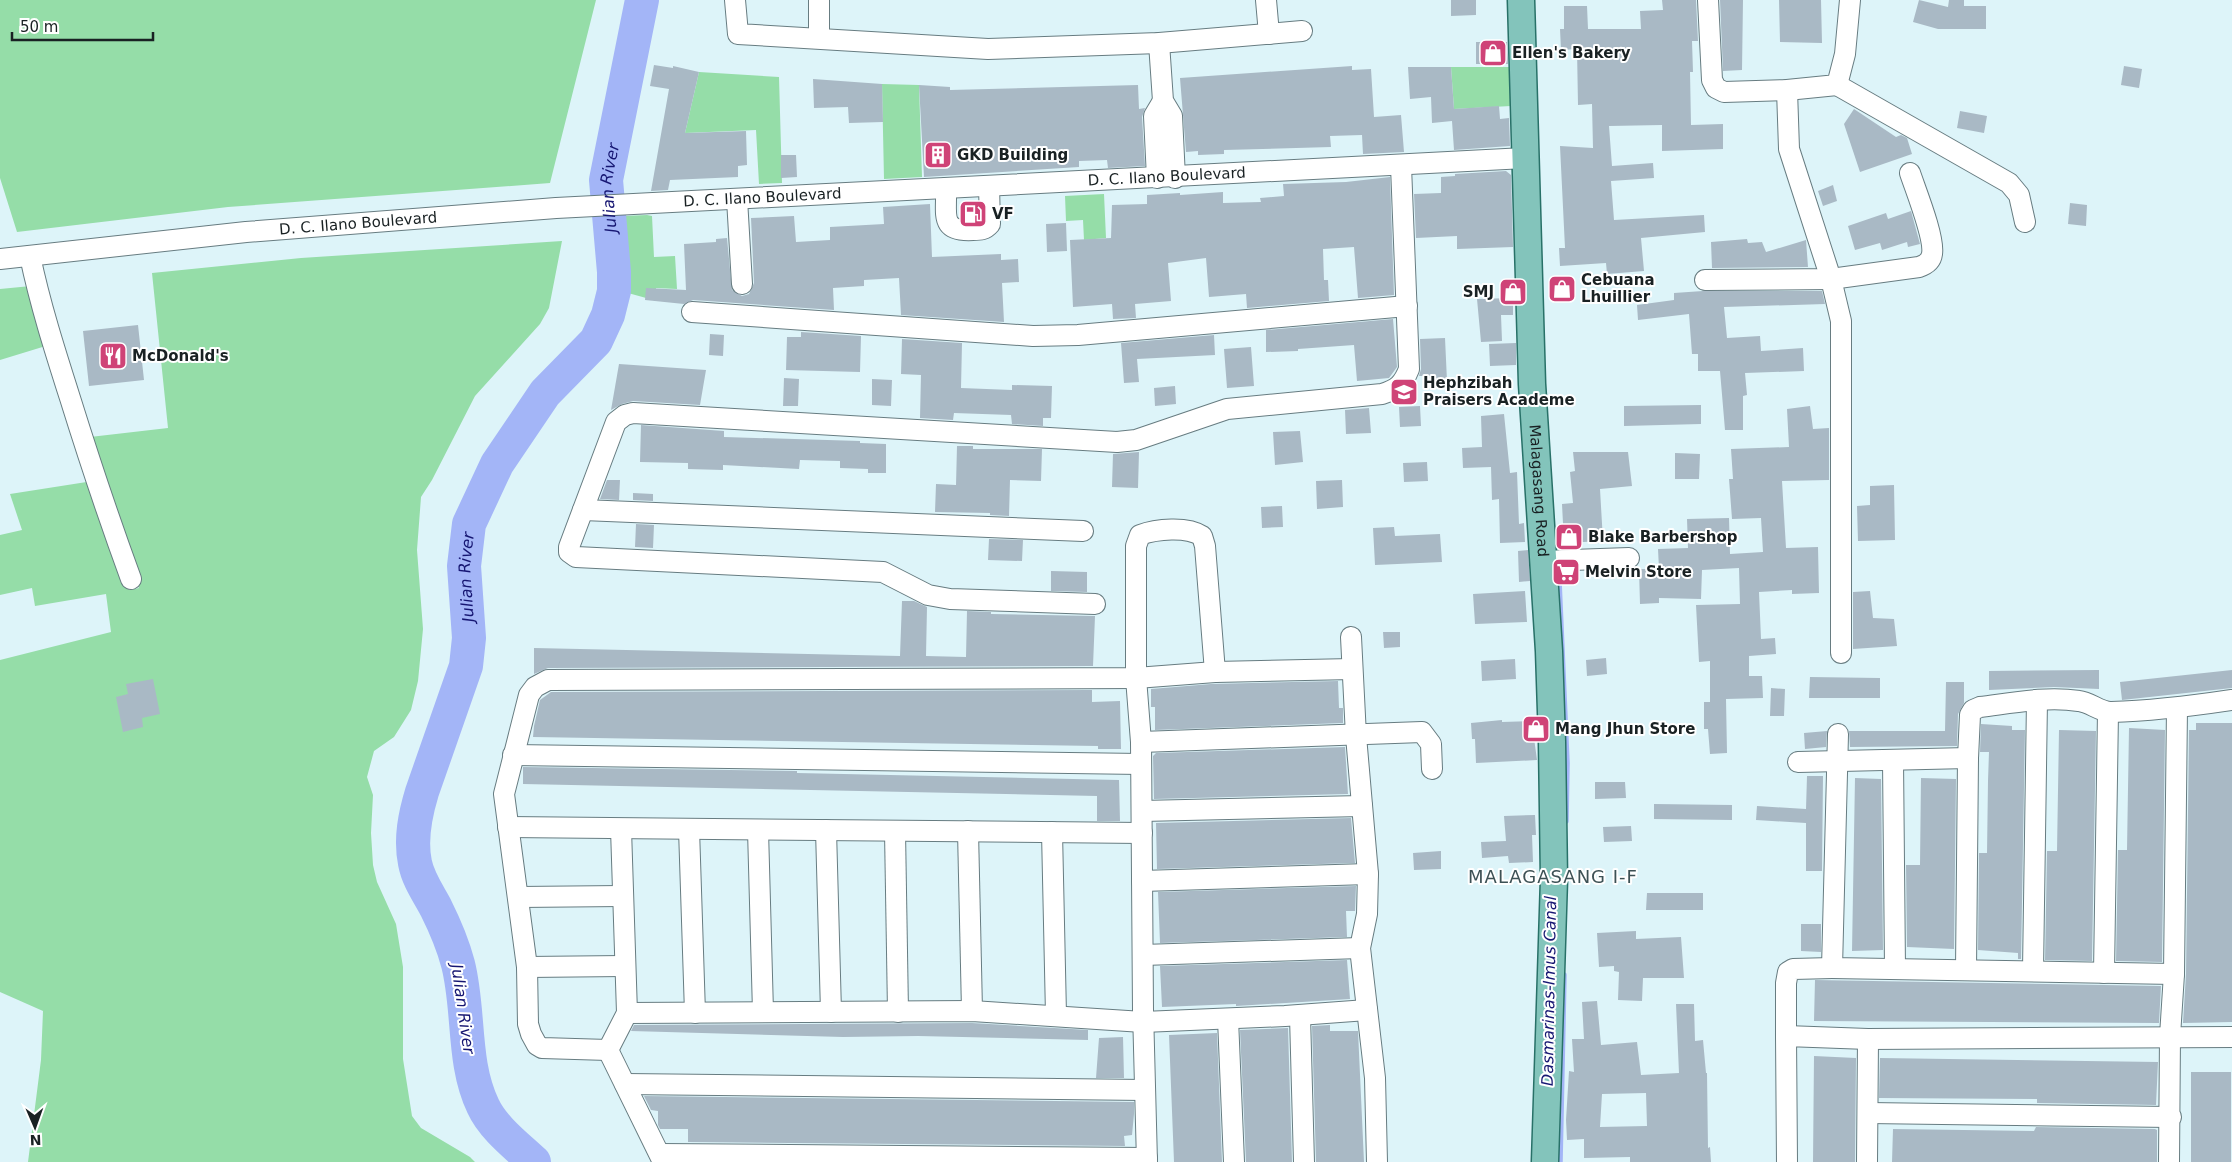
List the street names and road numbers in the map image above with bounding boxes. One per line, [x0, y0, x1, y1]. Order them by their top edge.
street label: D. C. Ilano Boulevard [1087, 163, 1246, 190]
street label: D. C. Ilano Boulevard [683, 184, 842, 210]
street label: D. C. Ilano Boulevard [279, 208, 438, 238]
street label: Malagasang Road [1526, 424, 1552, 557]

